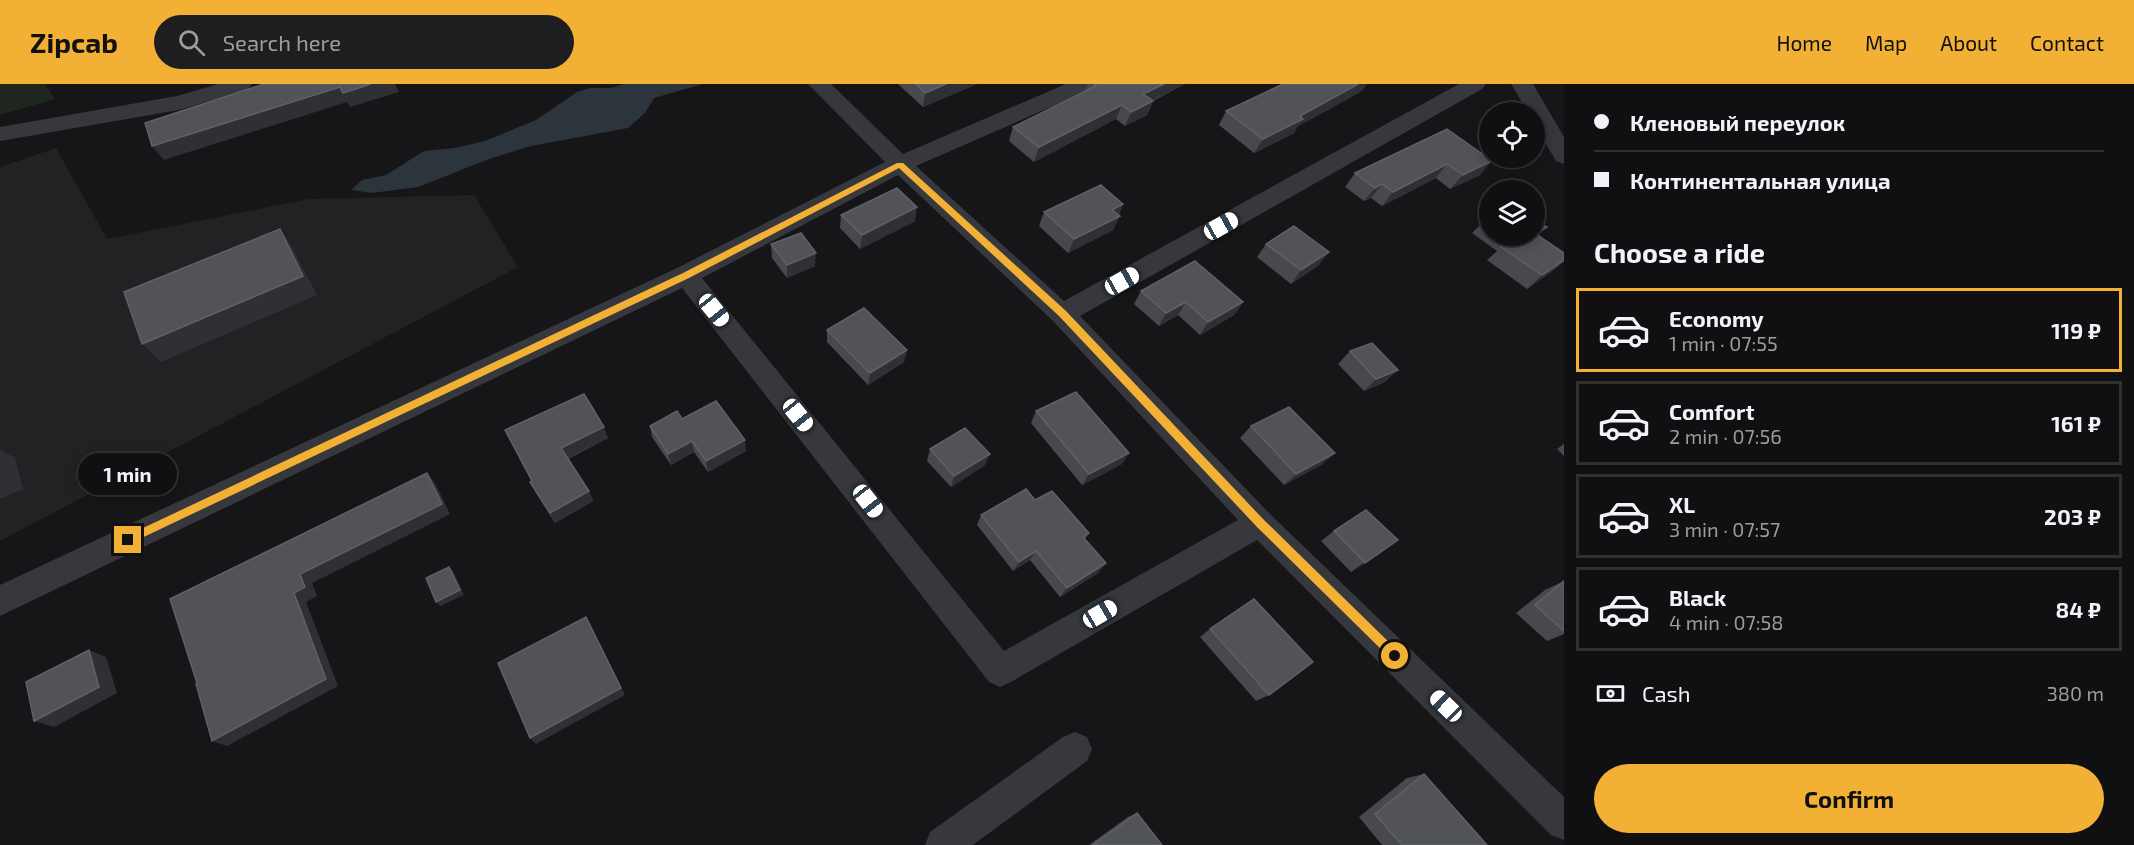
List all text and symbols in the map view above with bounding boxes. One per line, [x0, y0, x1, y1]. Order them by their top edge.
search box [154, 15, 574, 69]
text: Zipcab [30, 25, 118, 59]
icon: search [175, 26, 208, 59]
text: Search here [223, 29, 341, 55]
text: Home [1776, 30, 1832, 55]
text: Map [1865, 30, 1907, 55]
text: About [1940, 30, 1997, 55]
text: Contact [2030, 30, 2104, 55]
map controls [1479, 102, 1545, 246]
button: locate [1479, 102, 1545, 168]
text: Кленовый переулок [1630, 109, 1845, 135]
text: Континентальная улица [1630, 167, 1891, 193]
button: layers [1479, 180, 1545, 246]
car [1201, 209, 1241, 243]
text: Choose a ride [1594, 236, 1765, 268]
car [1102, 264, 1142, 298]
car [696, 290, 732, 330]
icon: car [1597, 303, 1651, 357]
text: Economy [1669, 305, 1764, 331]
text: 119 ₽ [2051, 317, 2101, 343]
text: 1 min · 07:55 [1669, 331, 1778, 355]
car [780, 395, 816, 435]
icon: car [1597, 396, 1651, 450]
text: Comfort [1669, 398, 1754, 424]
text: 161 ₽ [2051, 410, 2101, 436]
text: 2 min · 07:56 [1669, 424, 1782, 448]
callout: 1 min [78, 453, 178, 495]
text: 1 min [103, 462, 152, 486]
car [850, 481, 886, 521]
icon: car [1597, 489, 1651, 543]
text: XL [1669, 491, 1695, 517]
text: 203 ₽ [2044, 503, 2101, 529]
text: 3 min · 07:57 [1669, 517, 1780, 541]
route end [114, 526, 141, 553]
icon: car [1597, 582, 1651, 636]
text: Black [1669, 584, 1726, 610]
text: 84 ₽ [2056, 596, 2101, 622]
car [1080, 597, 1120, 631]
text: 4 min · 07:58 [1669, 610, 1783, 634]
route start [1381, 642, 1408, 669]
icon: cash [1594, 677, 1627, 710]
text: Cash [1642, 680, 1691, 706]
text: 380 m [2047, 681, 2104, 705]
car [1427, 687, 1465, 725]
button: Confirm [1594, 764, 2104, 833]

